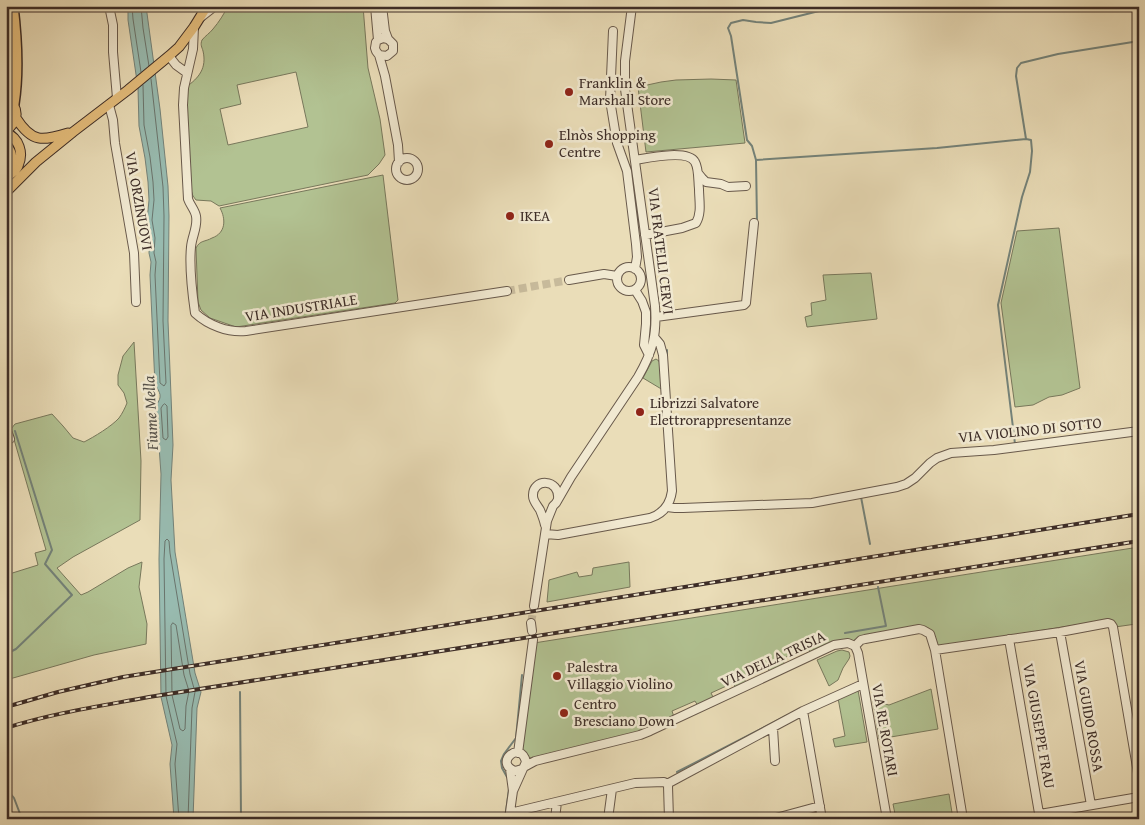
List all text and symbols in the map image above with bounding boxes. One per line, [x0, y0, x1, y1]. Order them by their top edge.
place label: Franklin & Marshall Store [579, 72, 671, 110]
marker: Franklin & Marshall Store [563, 86, 575, 98]
place label: Elnòs Shopping Centre [559, 124, 656, 162]
marker: Elnòs Shopping Centre [543, 138, 555, 150]
street label: VIA ORZINUOVI [120, 150, 159, 252]
street label: VIA FRATELLI CERVI [643, 186, 680, 316]
place label: IKEA [520, 205, 550, 226]
marker: IKEA [504, 210, 516, 222]
street label: VIA INDUSTRIALE [243, 288, 359, 327]
water label: Fiume Mella [136, 375, 164, 452]
place label: Librizzi Salvatore Elettrorappresentanze [650, 392, 791, 430]
marker: Librizzi Salvatore Elettrorappresentanze [634, 406, 646, 418]
street label: VIA VIOLINO DI SOTTO [957, 412, 1103, 447]
street label: VIA DELLA TRISIA [717, 625, 829, 692]
place label: Palestra Villaggio Violino [567, 656, 673, 694]
street label: VIA GUIDO ROSSA [1069, 658, 1110, 773]
street label: VIA GIUSEPPE FRAU [1018, 662, 1061, 790]
marker: Palestra Villaggio Violino [551, 670, 563, 682]
street label: VIA RE ROTARI [867, 682, 904, 778]
place label: Centro Bresciano Down [574, 693, 675, 731]
marker: Centro Bresciano Down [558, 707, 570, 719]

